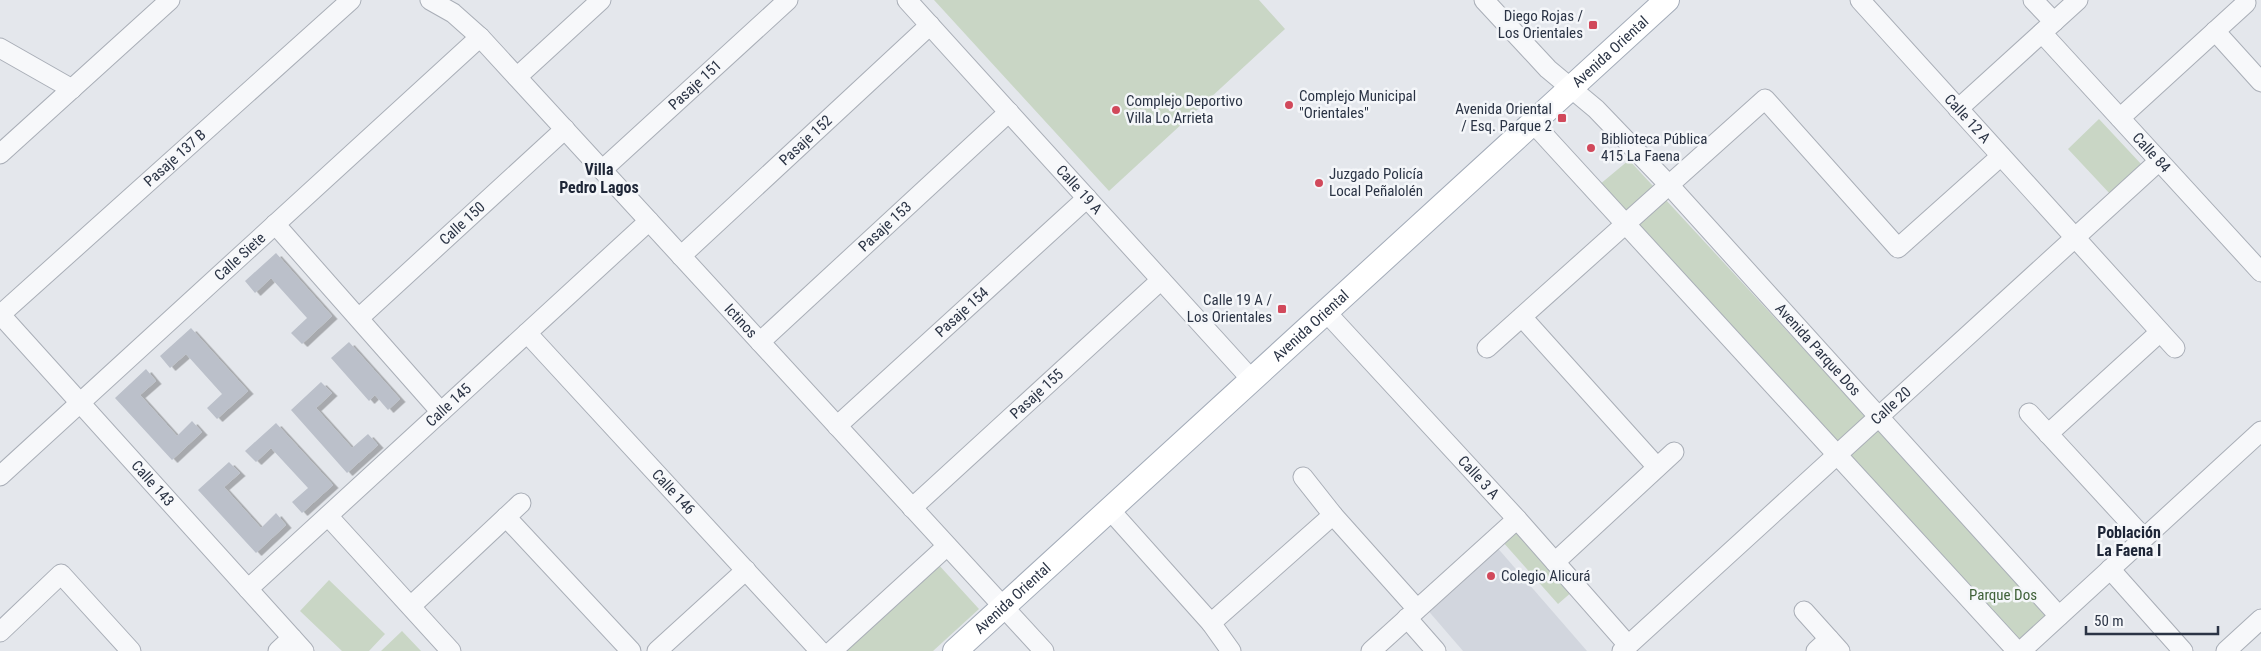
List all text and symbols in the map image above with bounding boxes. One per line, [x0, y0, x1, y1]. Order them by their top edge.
place label: Diego Rojas / Los Orientales [1498, 7, 1583, 42]
street label: Avenida Oriental [1569, 12, 1652, 91]
marker: Diego Rojas / Los Orientales [1587, 19, 1599, 31]
street label: Pasaje 151 [665, 56, 725, 114]
place label: Complejo Municipal "Orientales" [1299, 87, 1416, 122]
street label: Calle 12 A [1941, 90, 1994, 147]
place label: Complejo Deportivo Villa Lo Arrieta [1126, 92, 1243, 127]
marker: Complejo Municipal "Orientales" [1283, 99, 1295, 111]
place label: Avenida Oriental / Esq. Parque 2 [1455, 100, 1552, 135]
marker: Complejo Deportivo Villa Lo Arrieta [1110, 104, 1122, 116]
street label: Pasaje 152 [775, 111, 836, 169]
marker: Avenida Oriental / Esq. Parque 2 [1556, 112, 1568, 124]
street label: Pasaje 137 B [140, 126, 210, 191]
street label: Calle 84 [2129, 129, 2174, 176]
place label: Biblioteca Pública 415 La Faena [1601, 130, 1707, 165]
marker: Biblioteca Pública 415 La Faena [1585, 142, 1597, 154]
district label: Villa Pedro Lagos [559, 160, 639, 197]
street label: Calle 19 A [1052, 161, 1106, 218]
place label: Juzgado Policía Local Peñalolén [1329, 165, 1423, 200]
marker: Juzgado Policía Local Peñalolén [1313, 177, 1325, 189]
street label: Calle 150 [436, 198, 489, 249]
street label: Pasaje 153 [855, 198, 915, 255]
street label: Calle Siete [211, 229, 269, 285]
street label: Pasaje 154 [932, 283, 992, 341]
street label: Avenida Oriental [1269, 286, 1353, 365]
place label: Calle 19 A / Los Orientales [1187, 291, 1272, 326]
street label: Ictinos [721, 300, 761, 342]
street label: Avenida Parque Dos [1772, 300, 1865, 400]
marker: Calle 19 A / Los Orientales [1276, 303, 1288, 315]
street label: Pasaje 155 [1006, 365, 1067, 423]
street label: Calle 145 [422, 380, 475, 430]
street label: Calle 20 [1867, 383, 1915, 428]
street label: Calle 3 A [1454, 452, 1503, 503]
street label: Calle 143 [128, 457, 178, 510]
street label: Calle 146 [648, 465, 699, 518]
district label: Población La Faena I [2097, 523, 2161, 560]
street label: Avenida Oriental [971, 559, 1054, 638]
place label: Colegio Alicurá [1501, 567, 1591, 585]
marker: Colegio Alicurá [1485, 570, 1497, 582]
park label: Parque Dos [1969, 586, 2037, 604]
scale bar [2086, 604, 2218, 636]
text: 50 m [2094, 612, 2124, 630]

